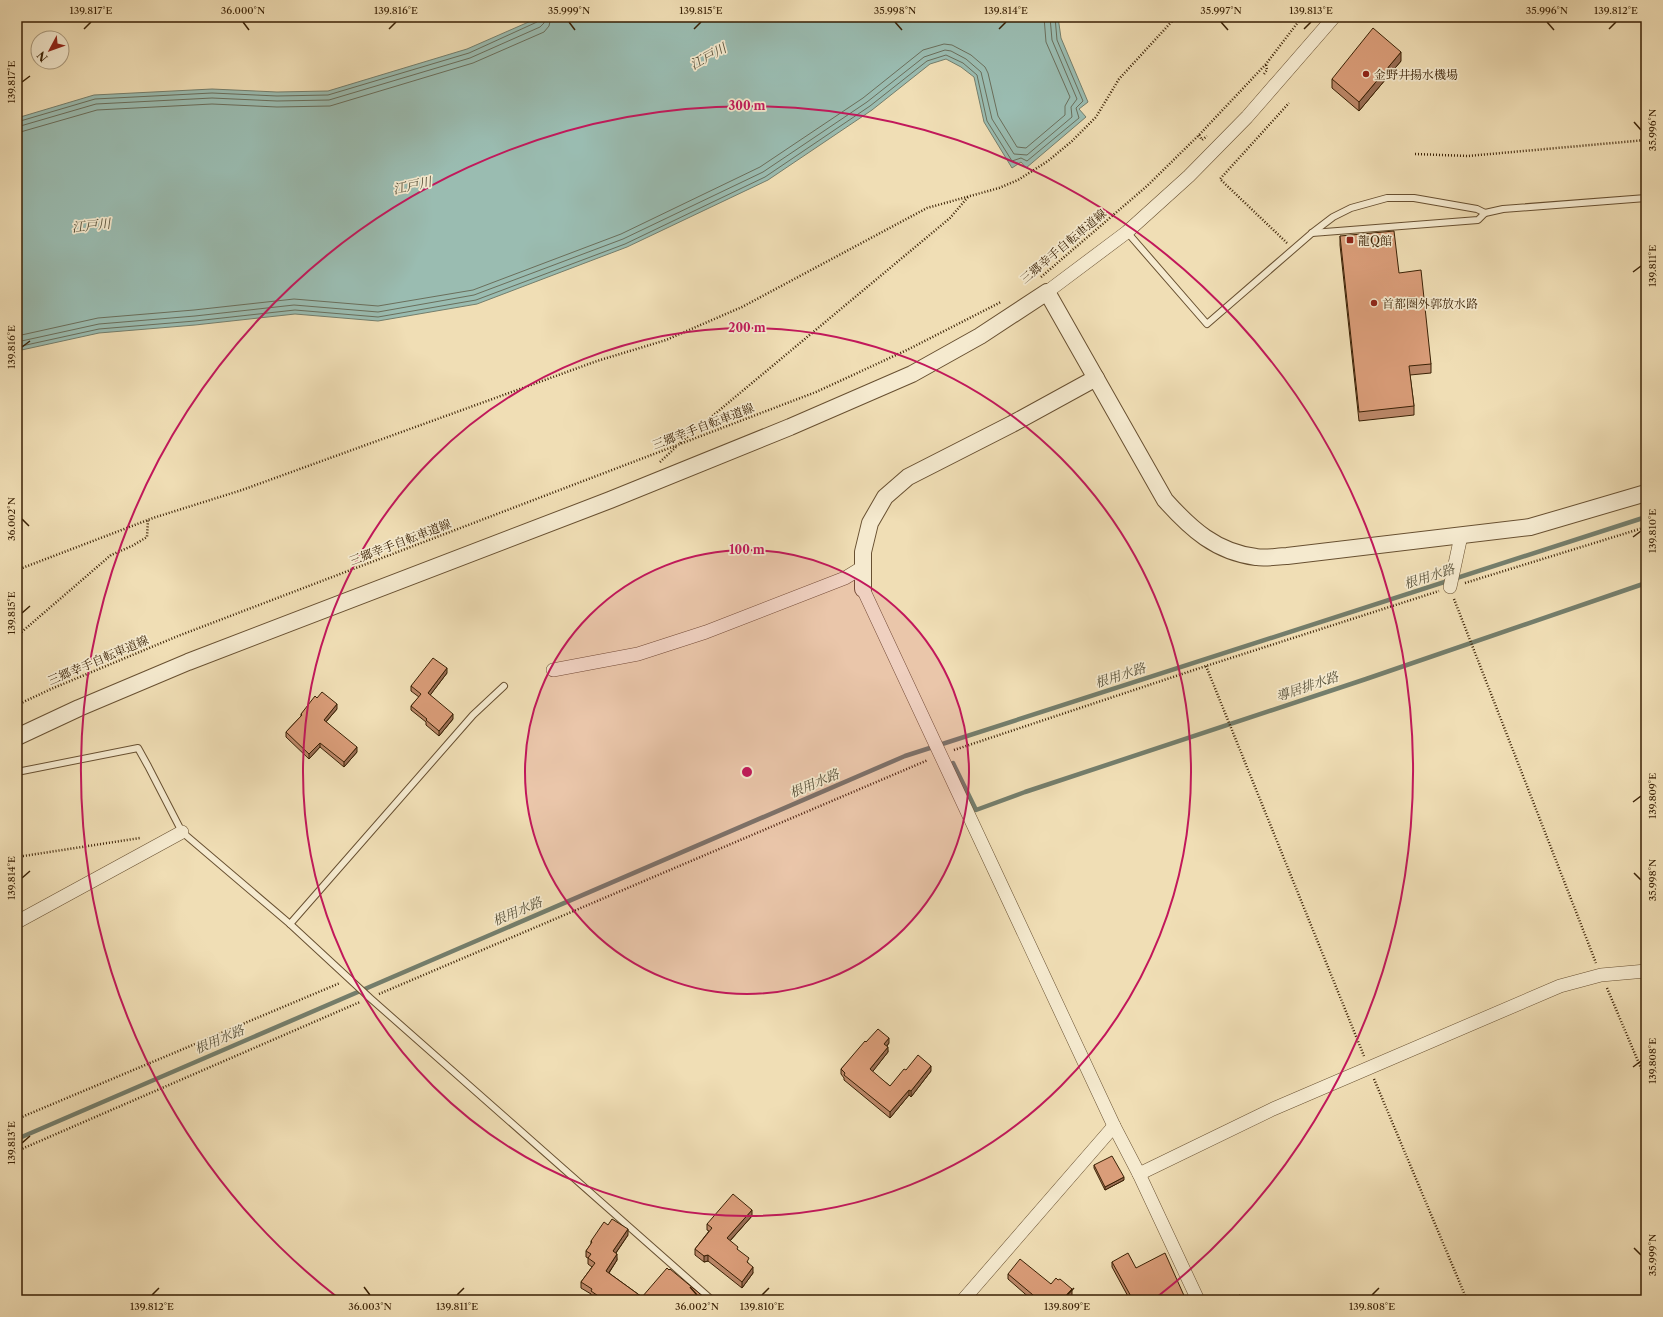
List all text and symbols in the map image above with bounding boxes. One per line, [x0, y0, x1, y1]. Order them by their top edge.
text: 139.817°E [69, 4, 113, 17]
text: 36.000°N [221, 4, 265, 17]
text: 139.816°E [374, 4, 418, 17]
text: 35.999°N [548, 4, 590, 17]
text: 139.815°E [679, 4, 723, 17]
text: 35.998°N [874, 4, 916, 17]
text: 139.814°E [984, 4, 1028, 17]
text: 35.997°N [1200, 4, 1242, 17]
text: 139.813°E [1289, 4, 1333, 17]
text: 35.996°N [1526, 4, 1568, 17]
text: 139.812°E [1594, 4, 1638, 17]
north arrow [30, 30, 70, 70]
water label: 江戸川 [687, 39, 731, 72]
text: N [34, 48, 51, 65]
text: 139.817°E [5, 60, 18, 104]
place label: 金野井揚水機場 [1374, 67, 1458, 82]
marker: 金野井揚水機場 [1361, 69, 1371, 79]
text: 300 m [728, 98, 766, 113]
text: 35.996°N [1646, 109, 1659, 151]
water label: 江戸川 [391, 173, 435, 197]
street label: 三郷幸手自転車道線 [1017, 206, 1109, 286]
water label: 江戸川 [71, 215, 113, 235]
place label: 龍Q館 [1358, 233, 1392, 248]
marker: 龍Q館 [1345, 235, 1355, 245]
text: 139.811°E [1646, 245, 1659, 287]
place label: 首都圏外郭放水路 [1382, 296, 1478, 311]
marker: 首都圏外郭放水路 [1369, 298, 1379, 308]
text: 200 m [728, 320, 766, 335]
text: 139.816°E [5, 325, 18, 369]
street label: 三郷幸手自転車道線 [650, 400, 756, 452]
text: 36.002°N [5, 497, 18, 541]
text: 139.810°E [1646, 509, 1659, 553]
street label: 三郷幸手自転車道線 [347, 516, 453, 568]
text: 100 m [729, 542, 765, 557]
water label: 根用水路 [1402, 560, 1457, 592]
text: 139.815°E [5, 591, 18, 635]
street label: 三郷幸手自転車道線 [45, 632, 151, 688]
water label: 根用水路 [1093, 659, 1148, 691]
water label: 導居排水路 [1274, 668, 1341, 704]
centre of rings [740, 765, 754, 779]
water label: 根用水路 [787, 765, 842, 801]
text: 139.809°E [1646, 773, 1659, 819]
text: 139.814°E [5, 856, 18, 900]
text: 35.998°N [1646, 859, 1659, 901]
water label: 根用水路 [490, 893, 545, 929]
water label: 根用水路 [192, 1021, 247, 1057]
text: 139.808°E [1646, 1038, 1659, 1084]
text: 139.813°E [5, 1121, 18, 1165]
text: 35.999°N [1646, 1234, 1659, 1276]
text: 139.812°E [130, 1300, 174, 1313]
text: 36.003°N [348, 1300, 392, 1313]
text: 139.811°E [436, 1300, 478, 1313]
text: 36.002°N [675, 1300, 719, 1313]
text: 139.810°E [740, 1300, 784, 1313]
text: 139.809°E [1044, 1300, 1090, 1313]
text: 139.808°E [1349, 1300, 1395, 1313]

